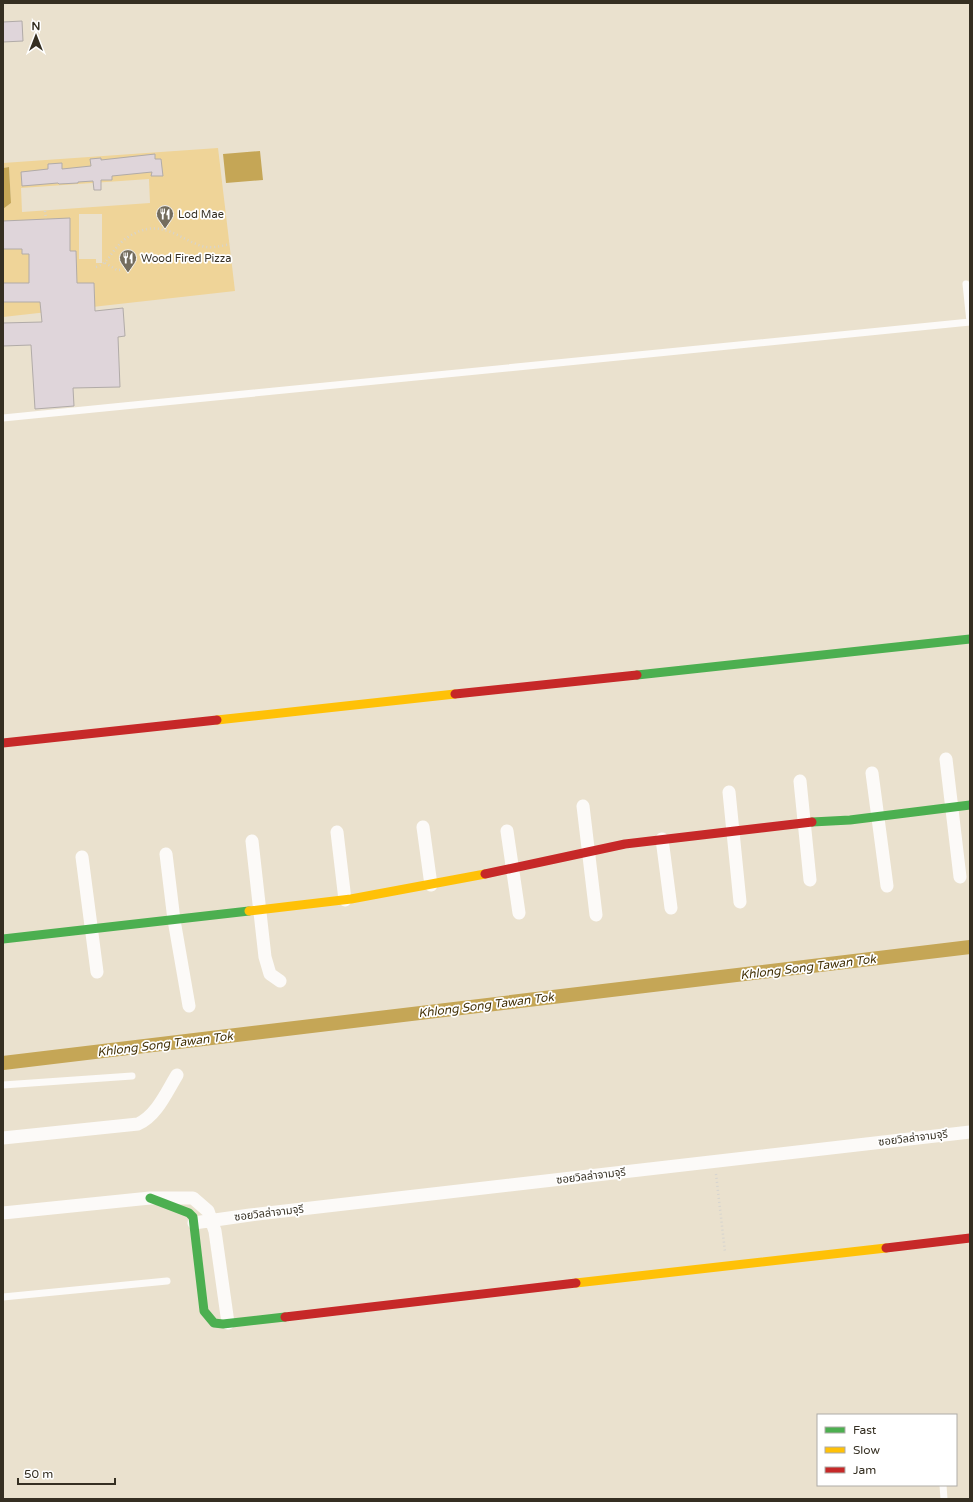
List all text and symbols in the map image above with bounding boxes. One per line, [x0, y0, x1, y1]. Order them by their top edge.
north arrow [16, 16, 56, 56]
text: N [32, 20, 40, 33]
restaurant icon: Lod Mae [155, 204, 175, 229]
place label: Lod Mae [178, 208, 224, 221]
restaurant icon: Wood Fired Pizza [118, 248, 138, 273]
place label: Wood Fired Pizza [141, 252, 231, 265]
water label: Khlong Song Tawan Tok [740, 952, 878, 982]
water label: Khlong Song Tawan Tok [418, 990, 556, 1020]
water label: Khlong Song Tawan Tok [97, 1029, 235, 1059]
street label: ซอยวิลล่าจามจุรี [878, 1127, 949, 1149]
street label: ซอยวิลล่าจามจุรี [556, 1165, 627, 1187]
street label: ซอยวิลล่าจามจุรี [234, 1202, 305, 1224]
legend [817, 1414, 957, 1486]
text: Fast [853, 1423, 877, 1437]
text: Slow [853, 1443, 880, 1457]
scale bar [18, 1460, 115, 1486]
text: Jam [853, 1463, 876, 1477]
text: 50 m [24, 1467, 53, 1481]

